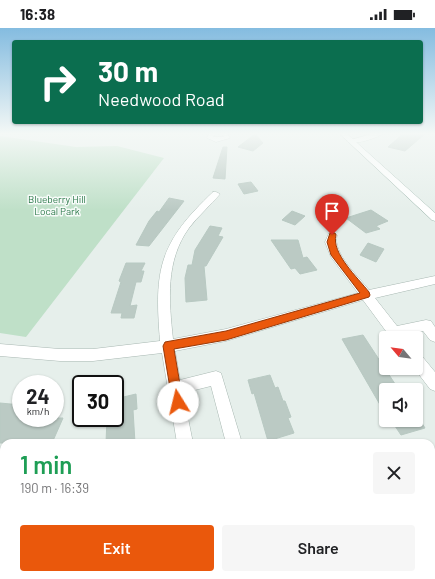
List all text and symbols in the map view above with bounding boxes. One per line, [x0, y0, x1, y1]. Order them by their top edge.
text: 16:38 [20, 5, 55, 23]
text: 30 m [98, 54, 158, 88]
icon: right [32, 56, 84, 108]
text: Needwood Road [98, 88, 225, 110]
park label: Blueberry Hill Local Park [28, 193, 86, 217]
pin [315, 194, 349, 235]
icon: arrive [321, 200, 343, 222]
north arrow [379, 331, 423, 375]
map controls [379, 331, 423, 427]
speed limit sign: 30 [72, 375, 124, 427]
position arrow [157, 381, 199, 423]
button: sound [379, 383, 423, 427]
text: 24 [26, 384, 50, 408]
text: km/h [27, 405, 49, 417]
text: 1 min [20, 450, 72, 479]
button: close [373, 452, 415, 494]
text: 190 m · 16:39 [20, 480, 89, 496]
button: Exit [20, 525, 214, 571]
button: Share [222, 525, 415, 571]

